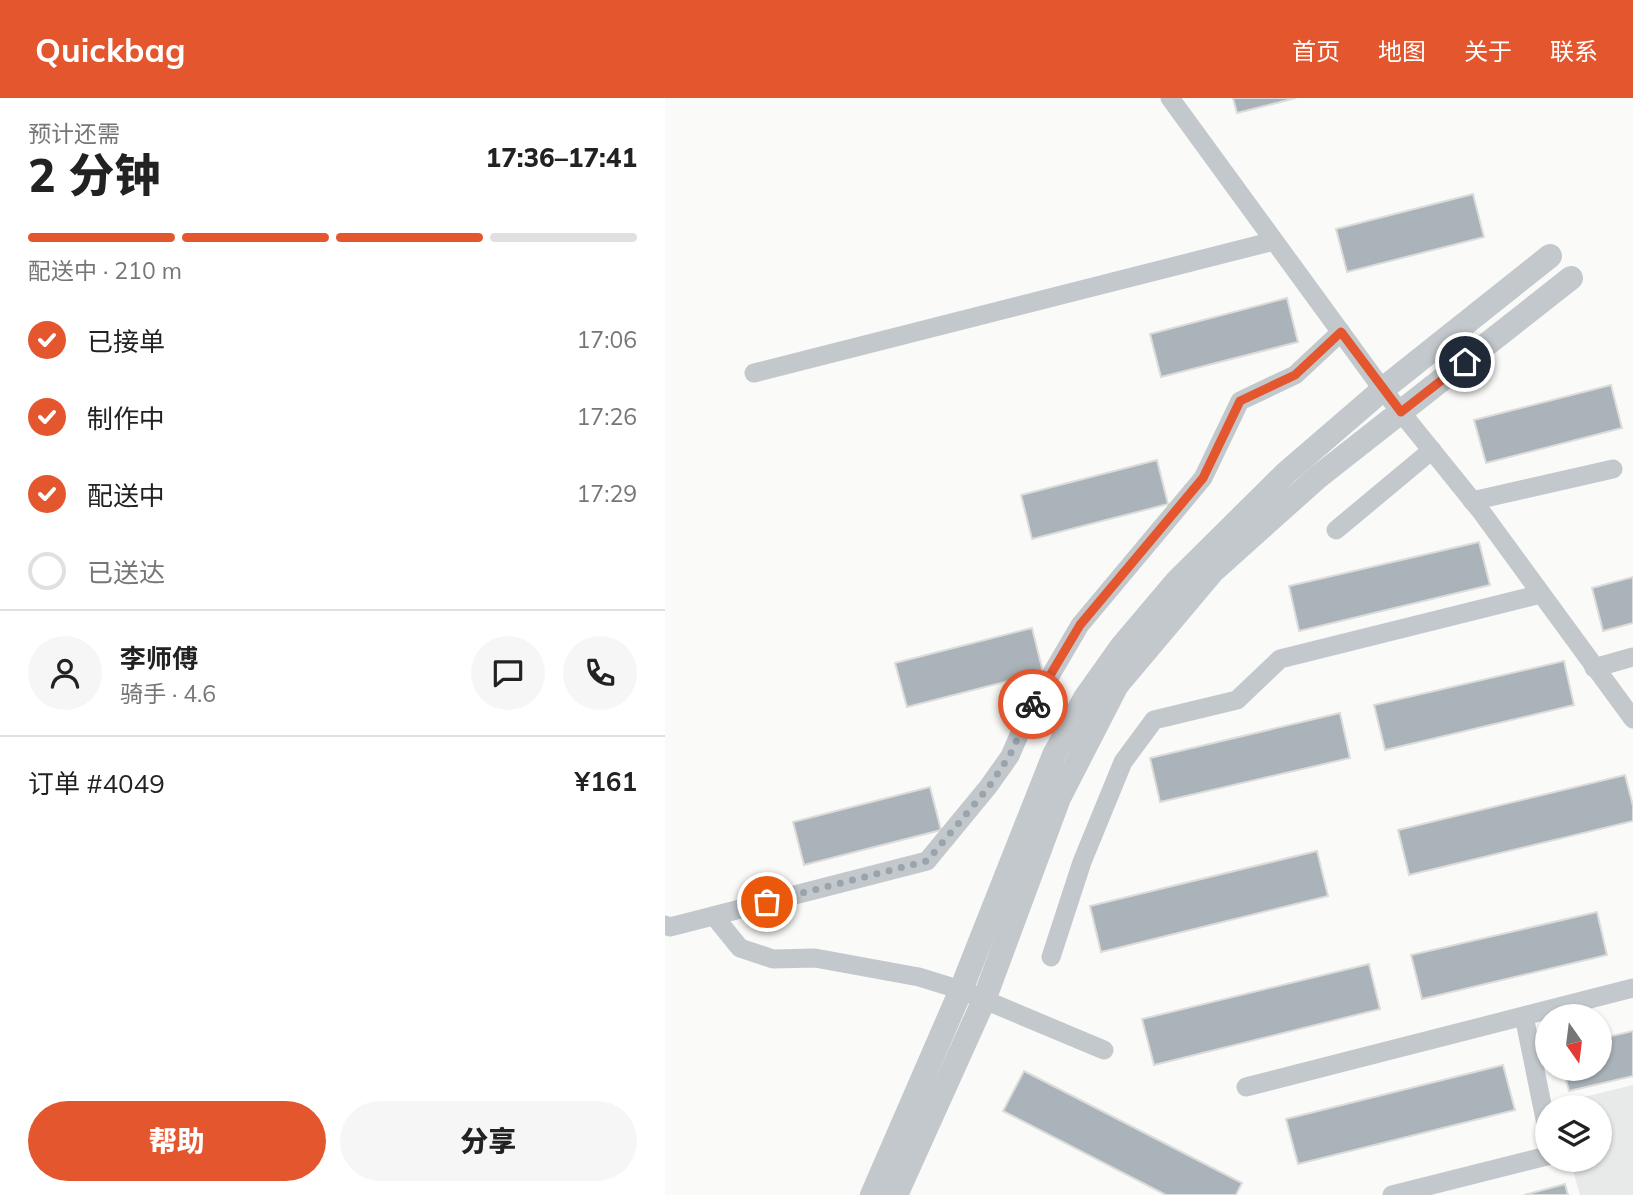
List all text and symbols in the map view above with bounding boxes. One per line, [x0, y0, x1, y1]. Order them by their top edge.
text: Quickbag [35, 29, 186, 70]
text: 首页 [1292, 36, 1340, 66]
text: 地图 [1378, 36, 1426, 66]
text: 关于 [1464, 36, 1512, 66]
text: 联系 [1550, 36, 1598, 66]
text: 预计还需 [28, 119, 120, 148]
text: 17:36–17:41 [486, 141, 637, 174]
text: 2 分钟 [28, 146, 161, 204]
text: 配送中 · 210 m [28, 256, 182, 285]
icon: check [28, 321, 66, 359]
text: 已接单 [87, 325, 165, 358]
text: 17:06 [577, 325, 637, 354]
pin [1435, 332, 1495, 392]
icon: home [1446, 343, 1484, 381]
icon: check [28, 398, 66, 436]
text: 制作中 [87, 402, 165, 435]
text: 17:26 [577, 402, 637, 431]
icon: check [28, 475, 66, 513]
text: 配送中 [87, 479, 165, 512]
text: 17:29 [577, 479, 637, 508]
text: 已送达 [87, 556, 165, 589]
button: person [28, 636, 102, 710]
button: chat [471, 636, 545, 710]
button: phone [563, 636, 637, 710]
text: 李师傅 [120, 642, 198, 675]
courier [998, 669, 1068, 739]
text: 骑手 · 4.6 [120, 679, 216, 708]
icon: bike [1014, 685, 1052, 723]
text: ¥161 [575, 765, 637, 798]
text: 订单 #4049 [28, 767, 165, 800]
pin [737, 872, 797, 932]
icon: bag [748, 883, 786, 921]
north arrow [1535, 1004, 1612, 1082]
map controls [1535, 1004, 1612, 1172]
button: layers [1535, 1095, 1612, 1172]
button: 帮助 [28, 1101, 326, 1181]
button: 分享 [340, 1101, 637, 1181]

